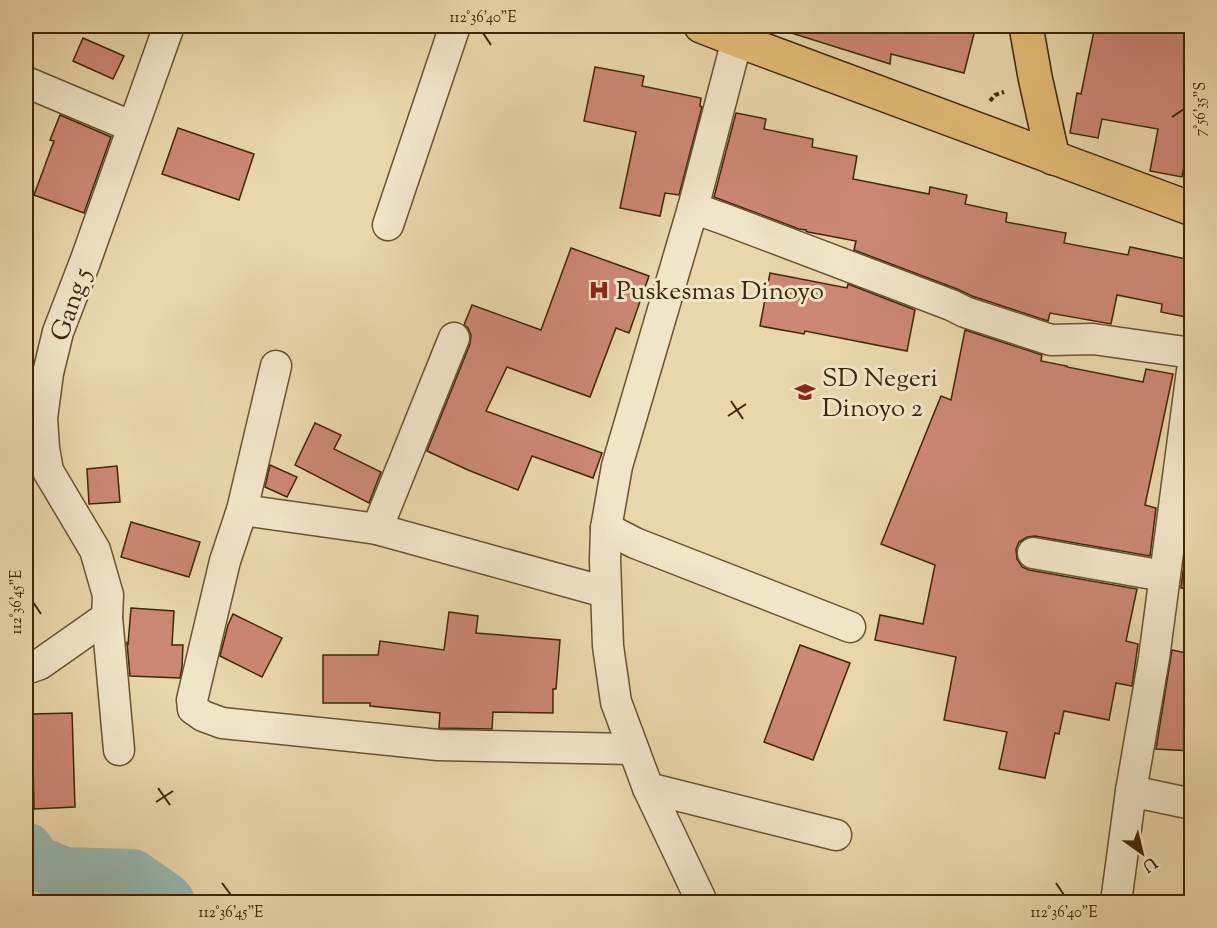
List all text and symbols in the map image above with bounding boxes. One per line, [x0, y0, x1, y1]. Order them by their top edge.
text: 112°36'40"E [449, 8, 517, 29]
text: 7°56'35"S [1191, 82, 1212, 136]
street label: Gang 5 [43, 263, 102, 347]
place label: Puskesmas Dinoyo [616, 274, 824, 311]
hospital icon: Puskesmas Dinoyo [587, 278, 611, 302]
place label: SD Negeri Dinoyo 2 [822, 361, 938, 428]
school or university icon: SD Negeri Dinoyo 2 [793, 380, 817, 404]
text: 112°36'45"E [7, 570, 28, 634]
north arrow [1112, 823, 1172, 883]
text: U [1136, 850, 1161, 877]
text: 112°36'45"E [199, 903, 263, 924]
text: 112°36'40"E [1030, 903, 1098, 924]

